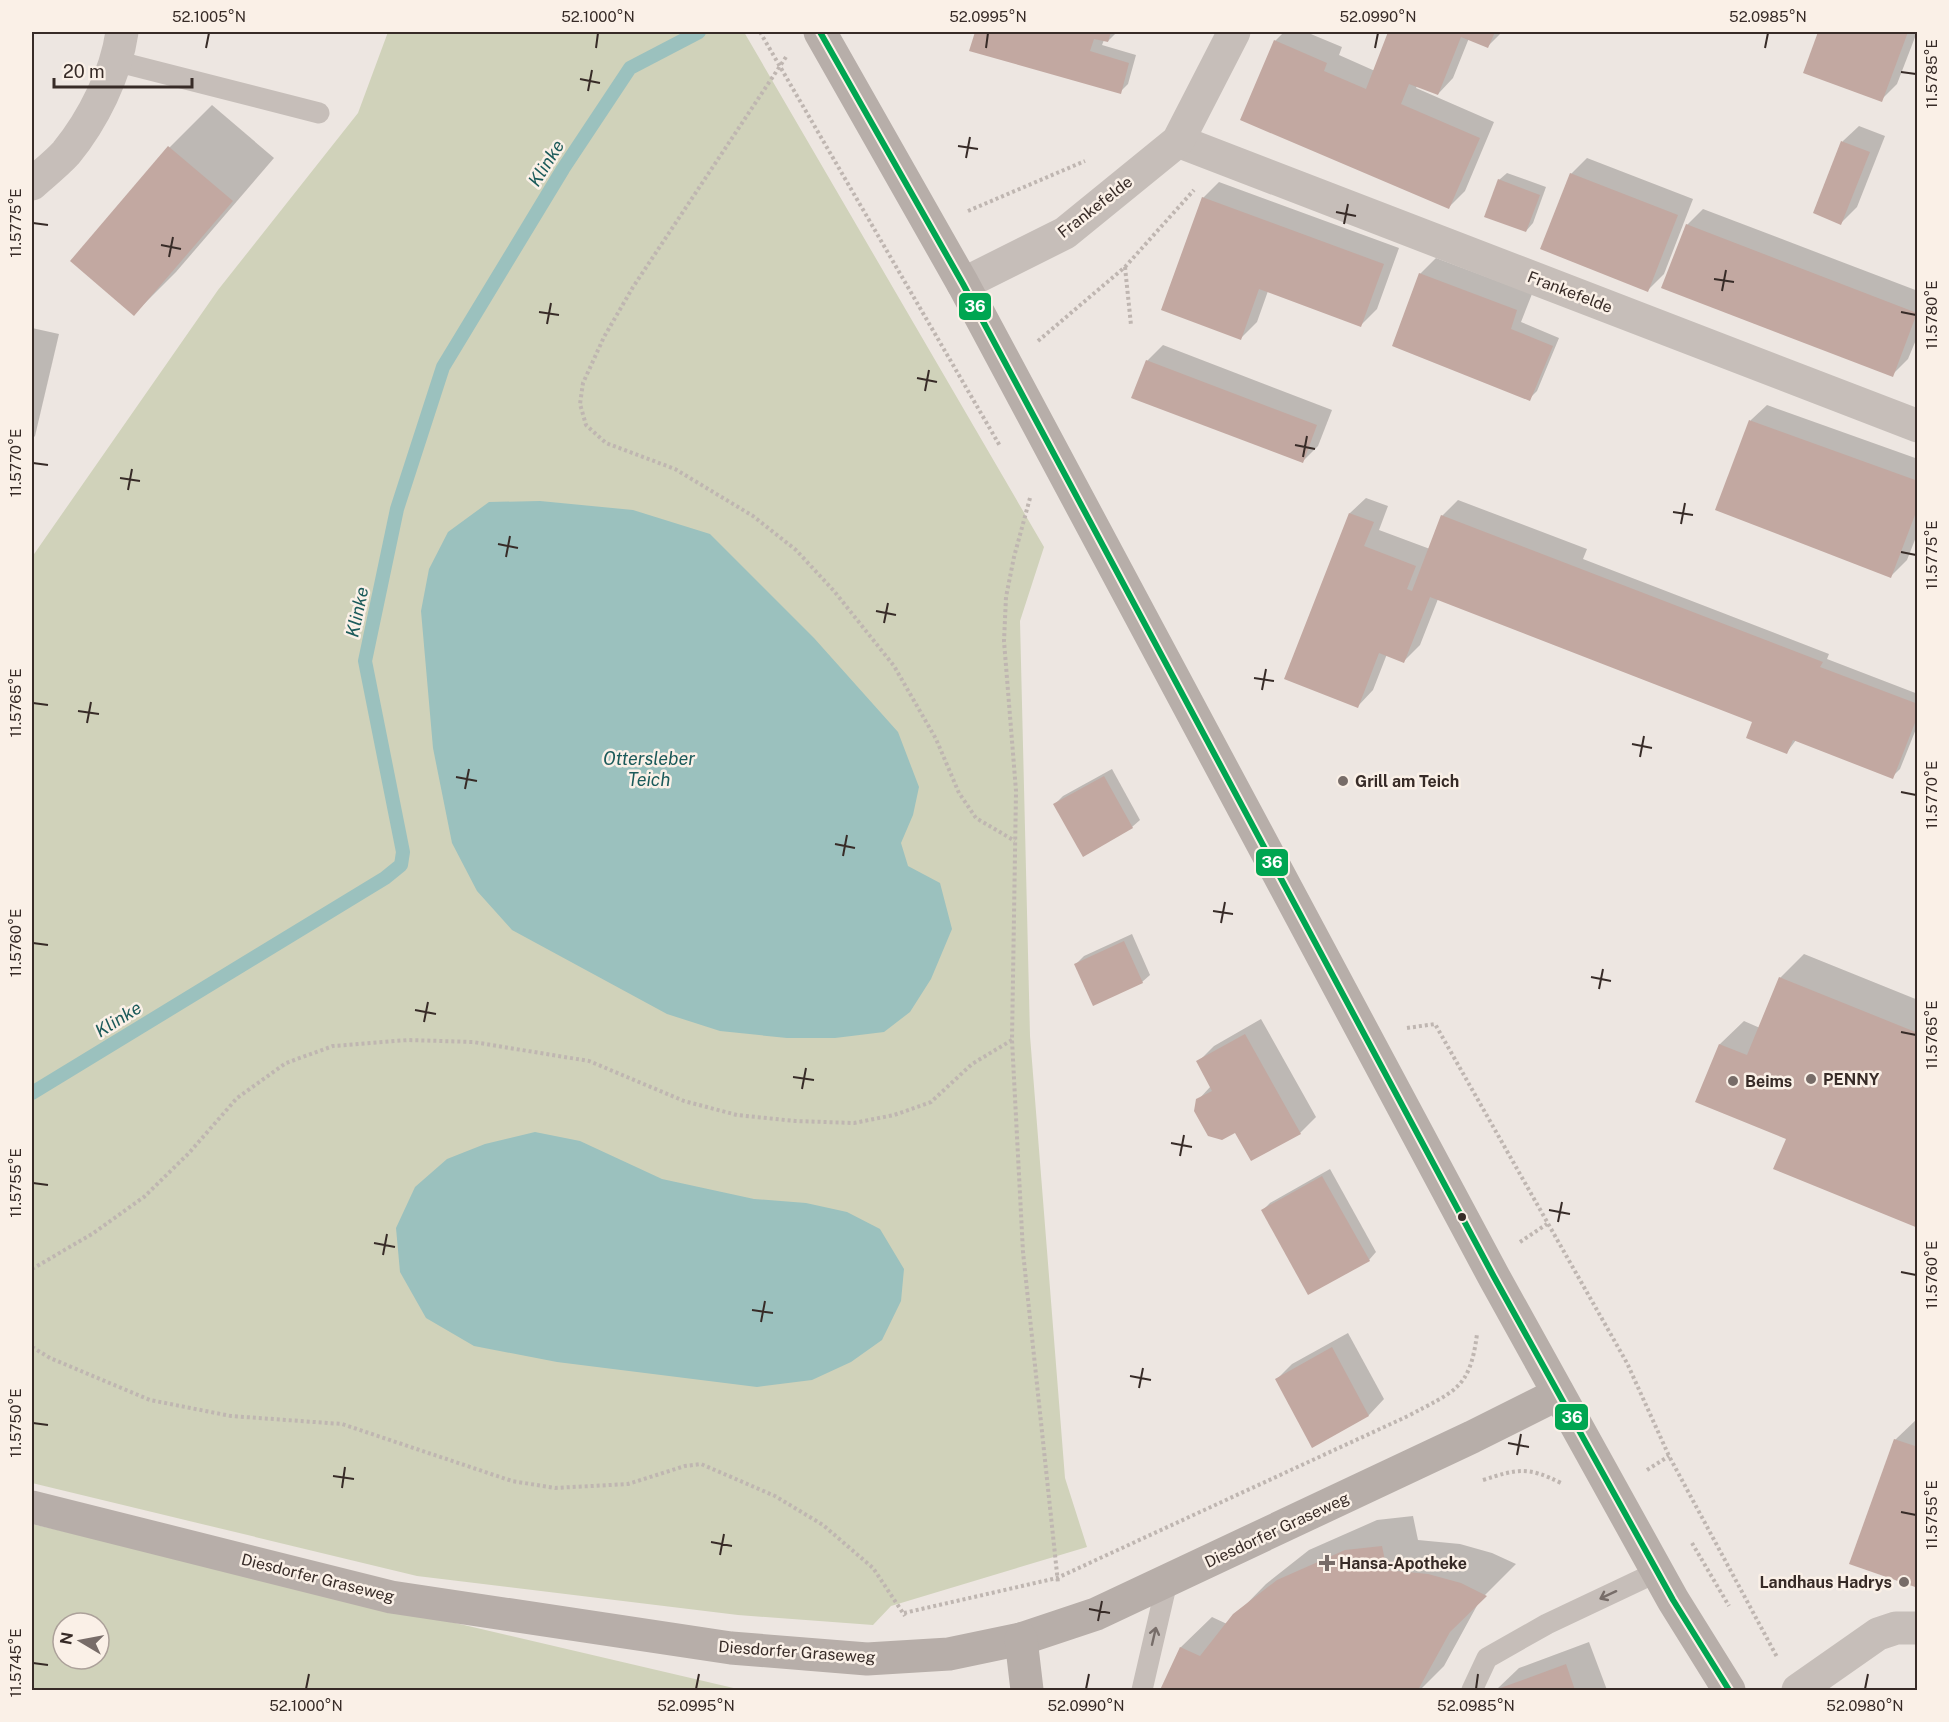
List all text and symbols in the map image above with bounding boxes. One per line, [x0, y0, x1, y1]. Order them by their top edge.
text: 52.1005°N [172, 8, 246, 25]
text: 52.1000°N [561, 8, 635, 25]
text: 52.0995°N [949, 8, 1027, 25]
text: 52.0990°N [1340, 8, 1416, 25]
text: 52.0985°N [1729, 8, 1807, 25]
text: 11.5785°E [1923, 39, 1940, 109]
scale bar [54, 51, 192, 89]
text: 20 m [63, 61, 105, 82]
water label: Klinke [524, 136, 568, 190]
street label: Frankefelde [1054, 172, 1136, 242]
text: 11.5775°E [7, 188, 24, 258]
street label: Frankefelde [1525, 267, 1615, 317]
text: 11.5780°E [1923, 281, 1940, 349]
line badge: 36 [958, 292, 992, 321]
text: 36 [964, 297, 986, 316]
text: 11.5770°E [7, 429, 24, 497]
text: 11.5775°E [1923, 520, 1940, 590]
water label: Klinke [341, 585, 373, 639]
text: 11.5765°E [7, 668, 24, 738]
water label: Ottersleber Teich [603, 748, 695, 790]
text: 11.5770°E [1923, 761, 1940, 829]
place label: Grill am Teich [1355, 772, 1459, 791]
marker: Grill am Teich [1336, 774, 1350, 788]
line badge: 36 [1255, 848, 1289, 877]
text: 36 [1261, 853, 1283, 872]
text: 11.5760°E [7, 909, 24, 977]
water label: Klinke [91, 997, 145, 1041]
text: 11.5765°E [1923, 1000, 1940, 1070]
place label: PENNY [1823, 1070, 1880, 1089]
place label: Beims [1745, 1072, 1792, 1091]
marker: PENNY [1804, 1072, 1818, 1086]
marker: Beims [1726, 1074, 1740, 1088]
text: 11.5755°E [7, 1148, 24, 1218]
unlabelled marker [1456, 1211, 1468, 1223]
text: 11.5760°E [1923, 1241, 1940, 1309]
text: 11.5750°E [7, 1388, 24, 1458]
line badge: 36 [1554, 1403, 1589, 1431]
text: 36 [1561, 1408, 1583, 1427]
text: 11.5755°E [1923, 1480, 1940, 1550]
street label: Diesdorfer Graseweg [1202, 1488, 1352, 1572]
street label: Diesdorfer Graseweg [239, 1550, 397, 1606]
place label: Hansa-Apotheke [1339, 1554, 1467, 1573]
marker: Hansa-Apotheke [1320, 1556, 1334, 1570]
place label: Landhaus Hadrys [1759, 1573, 1892, 1592]
marker: Landhaus Hadrys [1897, 1575, 1911, 1589]
one-way arrow [1600, 1589, 1618, 1601]
north arrow [51, 1611, 111, 1671]
one-way arrow [1149, 1627, 1161, 1646]
text: 11.5745°E [7, 1629, 24, 1697]
text: N [56, 1631, 77, 1646]
street label: Diesdorfer Graseweg [718, 1637, 876, 1667]
text: 52.1000°N [269, 1697, 343, 1714]
text: 52.0995°N [657, 1697, 735, 1714]
text: 52.0990°N [1048, 1697, 1124, 1714]
text: 52.0985°N [1437, 1697, 1515, 1714]
text: 52.0980°N [1826, 1697, 1904, 1714]

